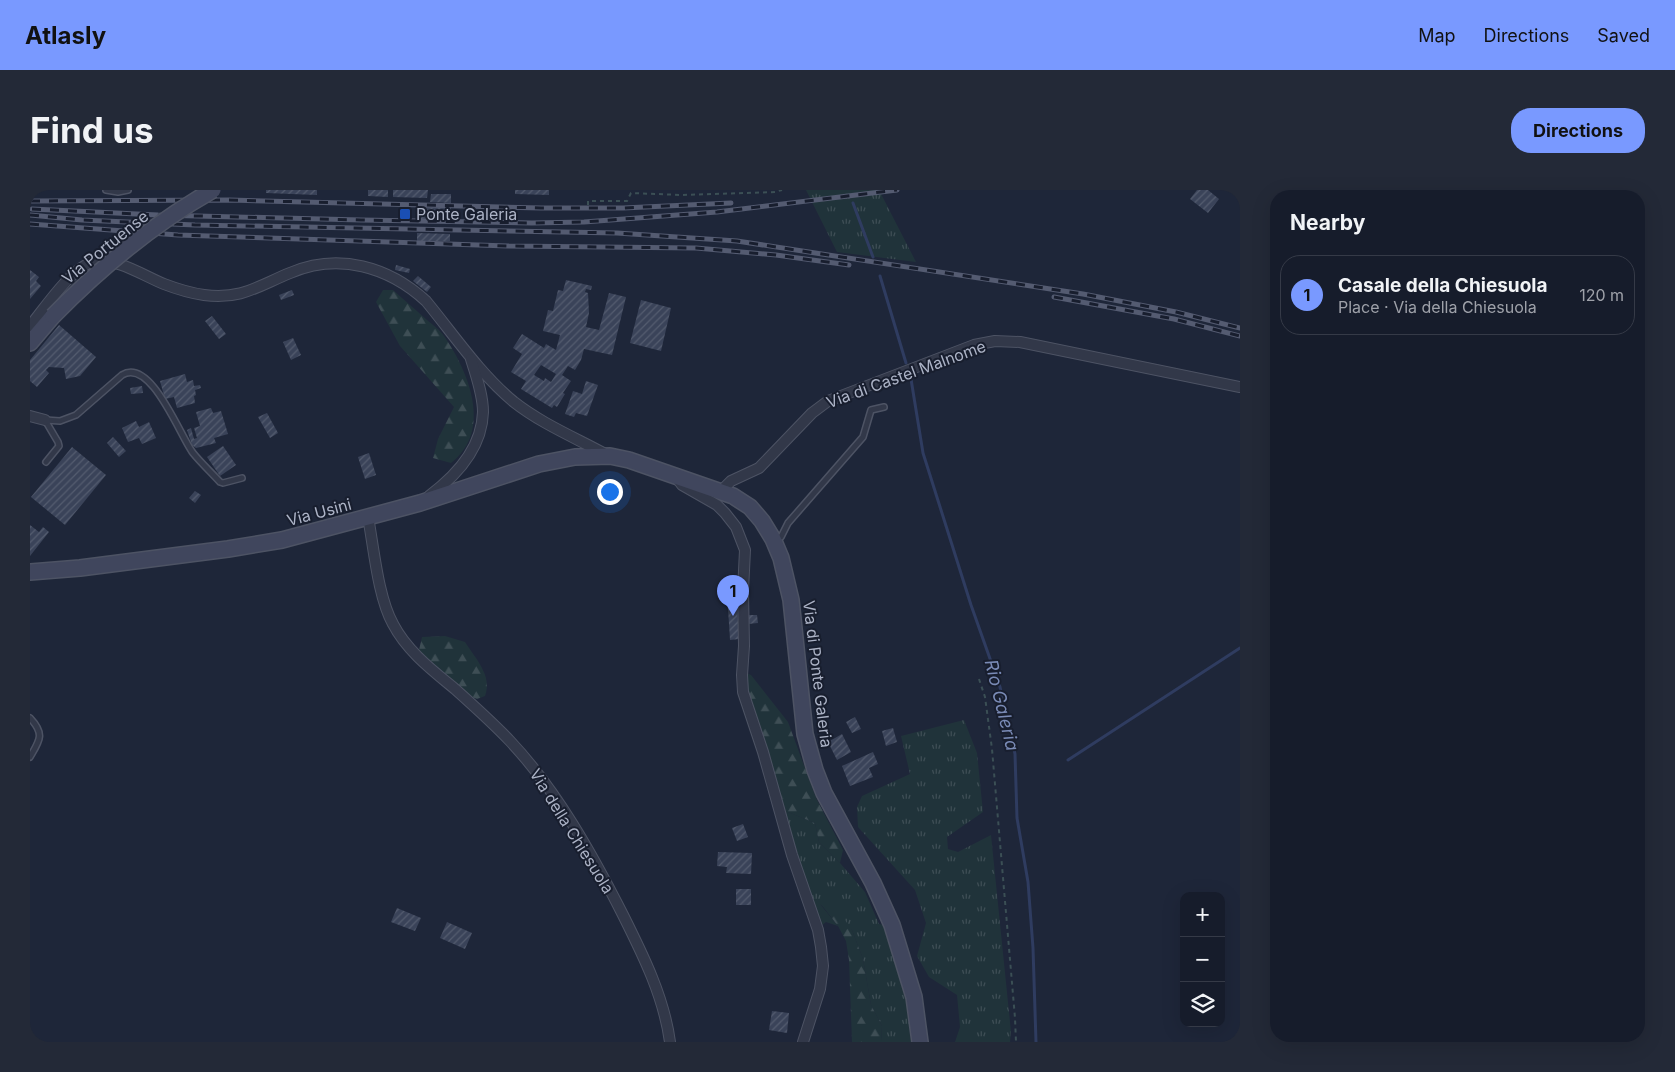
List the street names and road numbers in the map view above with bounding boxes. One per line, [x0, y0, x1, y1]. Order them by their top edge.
street label: Via Portuense [58, 206, 152, 288]
street label: Via di Castel Malnome [824, 336, 988, 412]
street label: Via Usini [285, 494, 353, 530]
street label: Via di Ponte Galeria [799, 599, 837, 749]
street label: Via della Chiesuola [526, 765, 618, 897]

